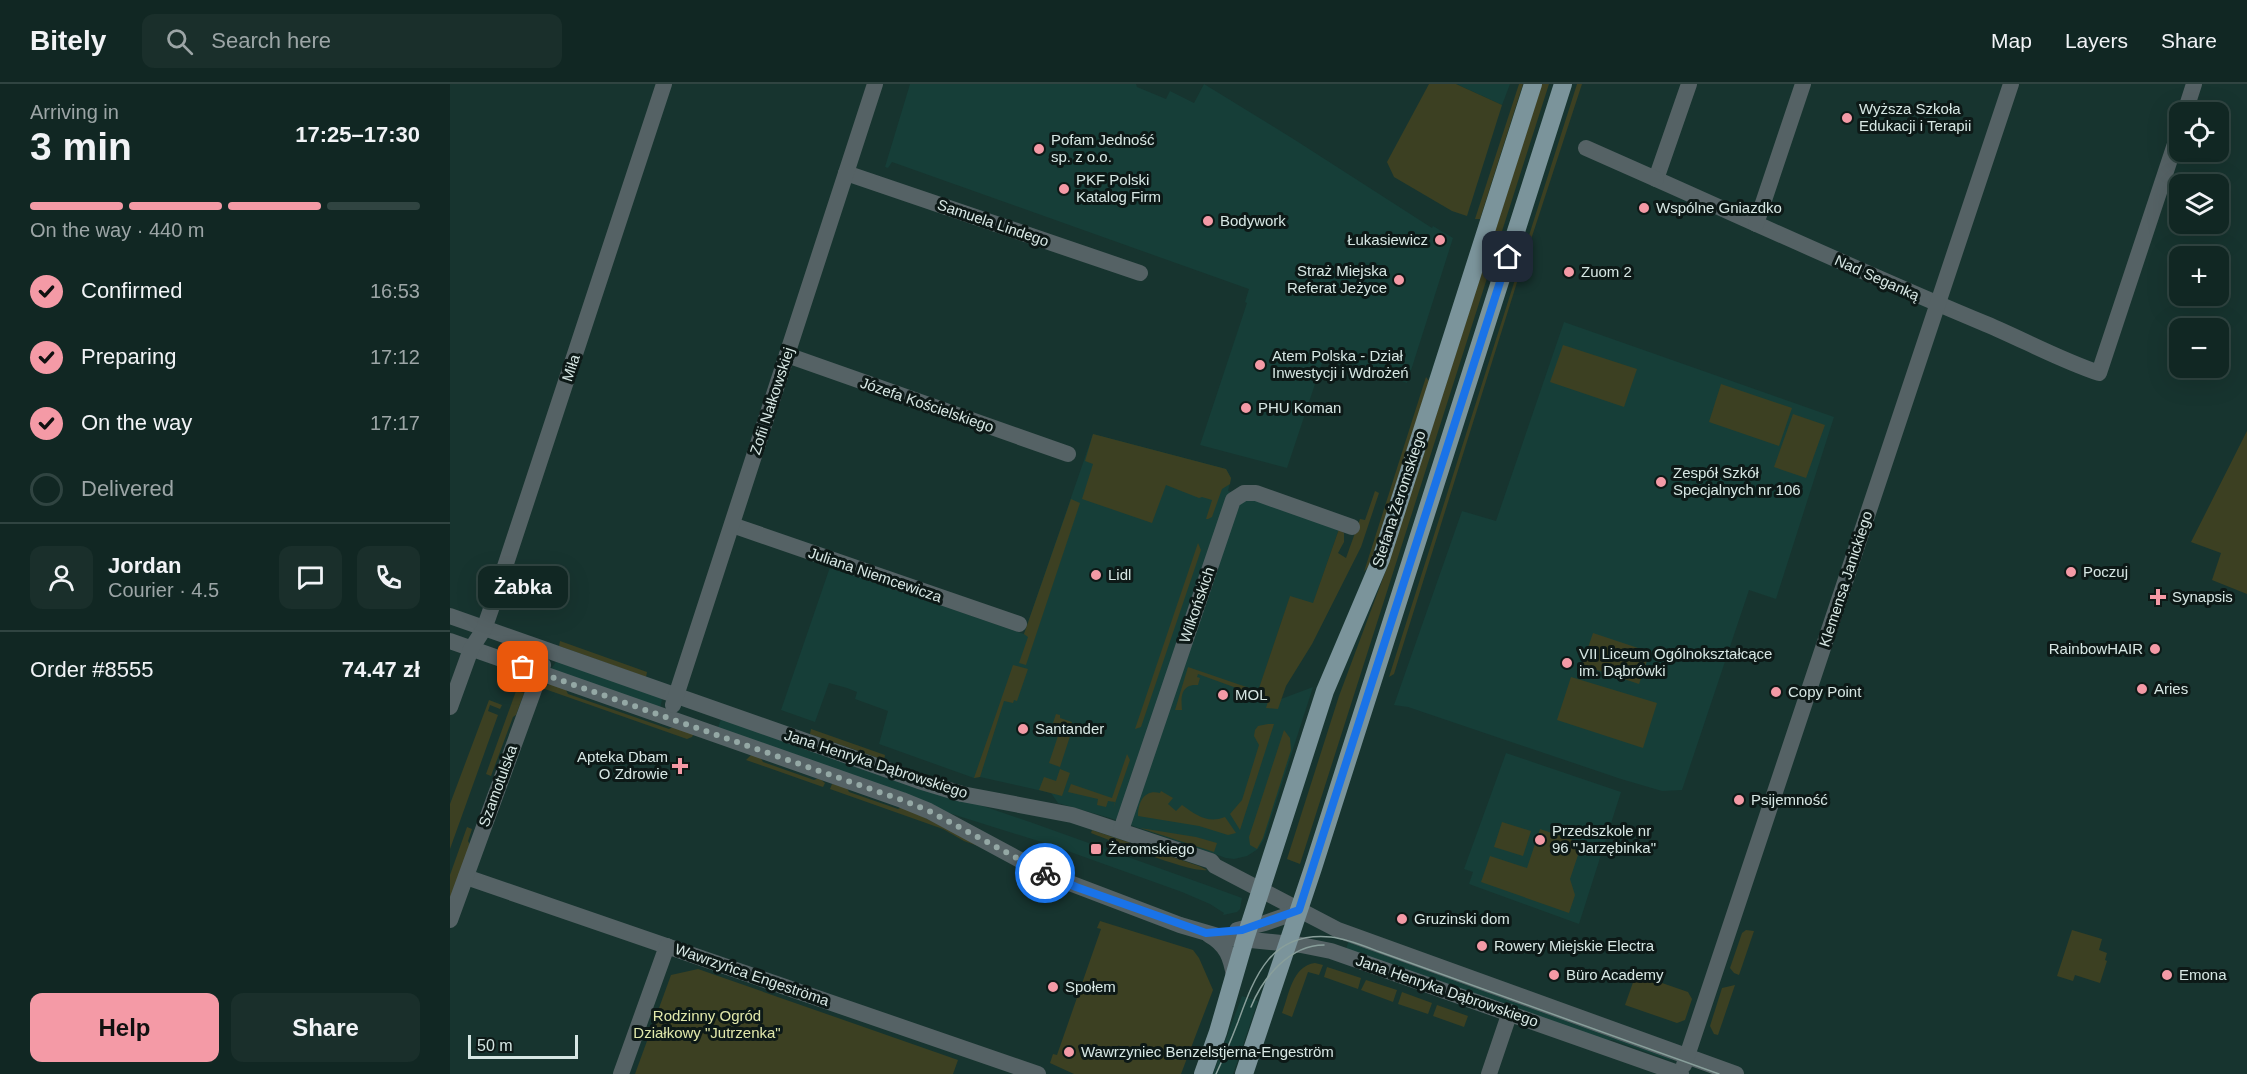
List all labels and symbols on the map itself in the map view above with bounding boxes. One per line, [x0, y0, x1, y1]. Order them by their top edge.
place label: Wyższa Szkoła Edukacji i Terapii [1859, 100, 1971, 134]
marker: Wyższa Szkoła Edukacji i Terapii [1840, 111, 1854, 125]
place label: Pofam Jedność sp. z o.o. [1051, 131, 1155, 165]
marker: Pofam Jedność sp. z o.o. [1032, 142, 1046, 156]
place label: PKF Polski Katalog Firm [1076, 171, 1161, 205]
marker: PKF Polski Katalog Firm [1057, 182, 1071, 196]
street label: Samuela Lindego [935, 195, 1051, 250]
place label: Wspólne Gniazdko [1656, 199, 1782, 216]
marker: Wspólne Gniazdko [1637, 201, 1651, 215]
place label: Bodywork [1220, 212, 1286, 229]
marker: Bodywork [1201, 214, 1215, 228]
place label: Łukasiewicz [1347, 231, 1428, 248]
pin [1482, 231, 1533, 282]
marker: Łukasiewicz [1433, 233, 1447, 247]
street label: Nad Seganką [1832, 251, 1923, 304]
place label: Straż Miejska Referat Jeżyce [1287, 262, 1388, 296]
place label: Zuom 2 [1581, 263, 1632, 280]
marker: Zuom 2 [1562, 265, 1576, 279]
marker: Straż Miejska Referat Jeżyce [1392, 273, 1406, 287]
street label: Zofii Nałkowskiej [746, 345, 797, 457]
place label: Atem Polska - Dział Inwestycji i Wdrożeń [1272, 347, 1409, 381]
street label: Miła [558, 352, 583, 384]
marker: Atem Polska - Dział Inwestycji i Wdrożeń [1253, 358, 1267, 372]
street label: Józefa Kościelskiego [858, 374, 996, 435]
place label: PHU Koman [1258, 399, 1341, 416]
marker: PHU Koman [1239, 401, 1253, 415]
street label: Stefana Żeromskiego [1368, 428, 1429, 569]
place label: Zespół Szkół Specjalnych nr 106 [1673, 464, 1801, 498]
marker: Zespół Szkół Specjalnych nr 106 [1654, 475, 1668, 489]
street label: Klemensa Janickiego [1816, 509, 1876, 649]
street label: Juliana Niemcewicza [806, 544, 945, 606]
place label: Poczuj [2083, 563, 2128, 580]
callout: Żabka [478, 565, 568, 607]
street label: Wilkońskich [1176, 565, 1217, 645]
marker: Poczuj [2064, 565, 2078, 579]
place label: Lidl [1108, 566, 1131, 583]
marker: Lidl [1089, 568, 1103, 582]
marker: Synapsis [2149, 588, 2167, 606]
place label: Synapsis [2172, 588, 2233, 605]
place label: RainbowHAIR [2049, 640, 2143, 657]
pin [497, 641, 548, 692]
marker: RainbowHAIR [2148, 642, 2162, 656]
place label: VII Liceum Ogólnokształcące im. Dąbrówki [1579, 645, 1772, 679]
marker: VII Liceum Ogólnokształcące im. Dąbrówki [1560, 656, 1574, 670]
place label: Aries [2154, 680, 2188, 697]
marker: Aries [2135, 682, 2149, 696]
place label: Copy Point [1788, 683, 1862, 700]
marker: Copy Point [1769, 685, 1783, 699]
place label: MOL [1235, 686, 1268, 703]
marker: MOL [1216, 688, 1230, 702]
place label: Santander [1035, 720, 1104, 737]
marker: Santander [1016, 722, 1030, 736]
street label: Jana Henryka Dąbrowskiego [782, 726, 970, 801]
street label: Szamotulska [475, 742, 520, 829]
place label: Apteka Dbam O Zdrowie [577, 748, 668, 782]
marker: Apteka Dbam O Zdrowie [673, 759, 687, 773]
place label: Psijemność [1751, 791, 1828, 808]
marker: Psijemność [1732, 793, 1746, 807]
place label: Przedszkole nr 96 "Jarzębinka" [1552, 822, 1656, 856]
marker: Przedszkole nr 96 "Jarzębinka" [1533, 833, 1547, 847]
place label: Żeromskiego [1108, 840, 1195, 857]
marker: Żeromskiego [1089, 842, 1103, 856]
courier [1015, 843, 1075, 903]
place label: Gruzinski dom [1414, 910, 1510, 927]
marker: Gruzinski dom [1395, 912, 1409, 926]
place label: Rowery Miejskie Electra [1494, 937, 1655, 954]
marker: Rowery Miejskie Electra [1475, 939, 1489, 953]
street label: Wawrzyńca Engeströma [673, 940, 832, 1009]
street label: Jana Henryka Dąbrowskiego [1354, 951, 1541, 1030]
place label: Büro Academy [1566, 966, 1664, 983]
place label: Emona [2179, 966, 2227, 983]
marker: Büro Academy [1547, 968, 1561, 982]
marker: Emona [2160, 968, 2174, 982]
place label: Społem [1065, 978, 1116, 995]
marker: Społem [1046, 980, 1060, 994]
park label: Rodzinny Ogród Działkowy "Jutrzenka" [633, 1007, 781, 1041]
scale bar [468, 1032, 578, 1060]
place label: Wawrzyniec Benzelstjerna-Engeström [1081, 1043, 1334, 1060]
marker: Wawrzyniec Benzelstjerna-Engeström [1062, 1045, 1076, 1059]

